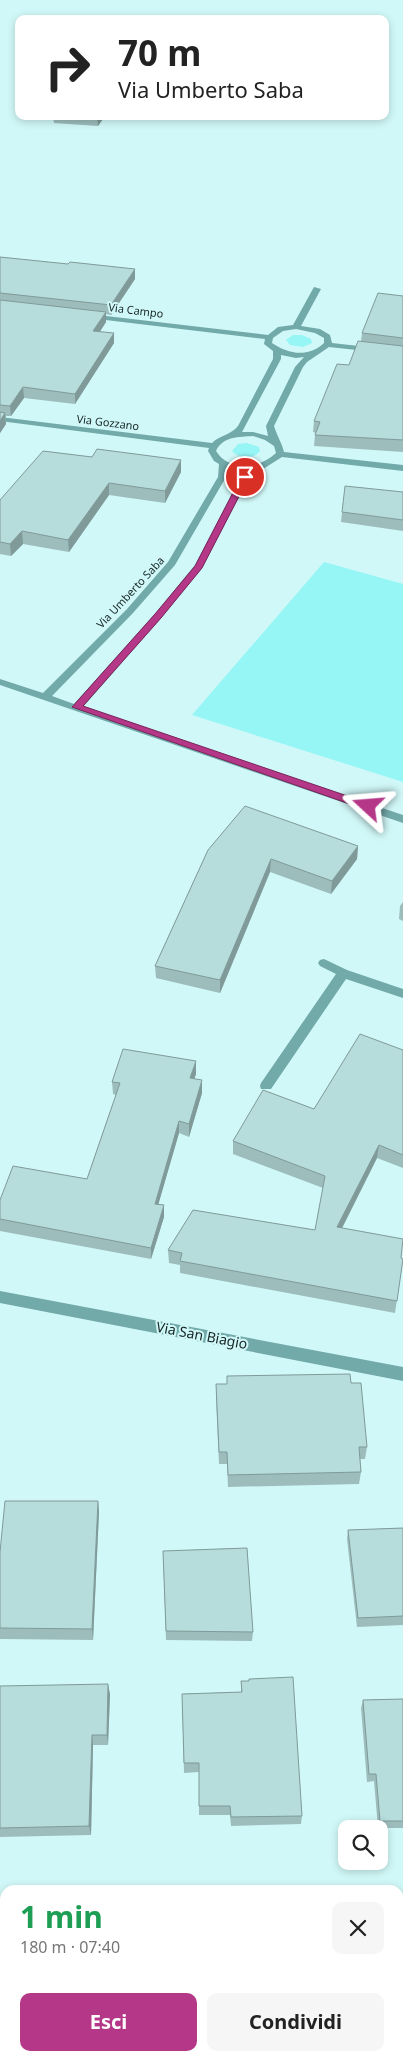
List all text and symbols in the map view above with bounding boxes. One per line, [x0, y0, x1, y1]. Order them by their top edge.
text: 70 m [118, 29, 201, 76]
icon: right [35, 35, 100, 100]
text: Via Umberto Saba [118, 74, 304, 104]
street label: Via Campo [108, 299, 165, 321]
street label: Via Gozzano [76, 411, 141, 433]
pin [224, 456, 266, 498]
icon: arrive [231, 463, 259, 491]
street label: Via Umberto Saba [93, 553, 167, 631]
position arrow [341, 779, 393, 831]
street label: Via San Biagio [155, 1317, 249, 1353]
map controls [338, 1820, 388, 1870]
button: search [338, 1820, 388, 1870]
text: 1 min [20, 1896, 103, 1937]
button: close [332, 1902, 384, 1954]
text: 180 m · 07:40 [20, 1936, 120, 1958]
button: Esci [20, 1993, 197, 2051]
button: Condividi [207, 1993, 384, 2051]

